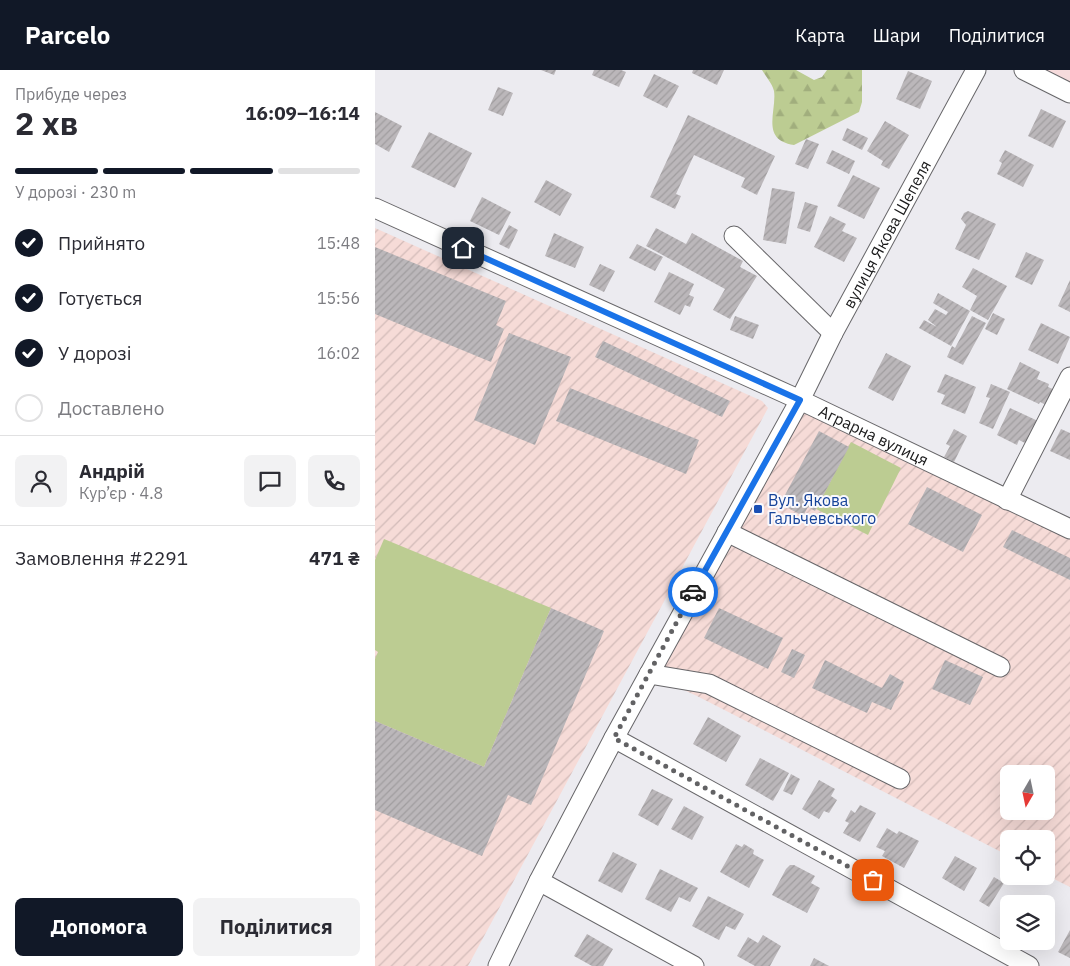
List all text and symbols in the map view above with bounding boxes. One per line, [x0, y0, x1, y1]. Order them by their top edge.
text: Parcelo [25, 19, 110, 51]
text: Карта [795, 24, 845, 47]
text: Шари [873, 24, 921, 47]
text: Поділитися [949, 24, 1045, 47]
text: Прибуде через [15, 84, 127, 104]
text: 16:09–16:14 [245, 101, 360, 125]
text: 2 хв [15, 102, 78, 144]
street label: вулиця Якова Шепеля [838, 156, 935, 312]
text: У дорозі · 230 m [15, 182, 136, 202]
pin [442, 227, 484, 269]
icon: check [15, 229, 43, 257]
text: Прийнято [58, 231, 145, 255]
text: 15:48 [317, 233, 360, 253]
icon: home [449, 234, 477, 262]
icon: check [15, 284, 43, 312]
text: Готується [58, 286, 142, 310]
text: 15:56 [317, 288, 360, 308]
icon: check [15, 339, 43, 367]
text: У дорозі [58, 341, 132, 365]
text: 16:02 [317, 343, 360, 363]
text: Доставлено [58, 396, 164, 420]
street label: Аграрна вулиця [816, 400, 932, 470]
button: person [15, 455, 67, 507]
button: chat [244, 455, 296, 507]
button: phone [308, 455, 360, 507]
text: Андрій [79, 459, 145, 483]
text: Кур’єр · 4.8 [79, 483, 163, 503]
place label: Вул. Якова Гальчевського [768, 490, 876, 528]
marker: Вул. Якова Гальчевського [752, 503, 764, 515]
text: Замовлення #2291 [15, 546, 188, 570]
text: 471 ₴ [309, 546, 360, 570]
courier [668, 567, 718, 617]
icon: car [679, 578, 707, 606]
north arrow [1000, 765, 1055, 820]
map controls [1000, 765, 1055, 950]
button: locate [1000, 830, 1055, 885]
pin [852, 859, 894, 901]
icon: bag [859, 866, 887, 894]
button: layers [1000, 895, 1055, 950]
button: Допомога [15, 898, 183, 956]
button: Поділитися [193, 898, 360, 956]

